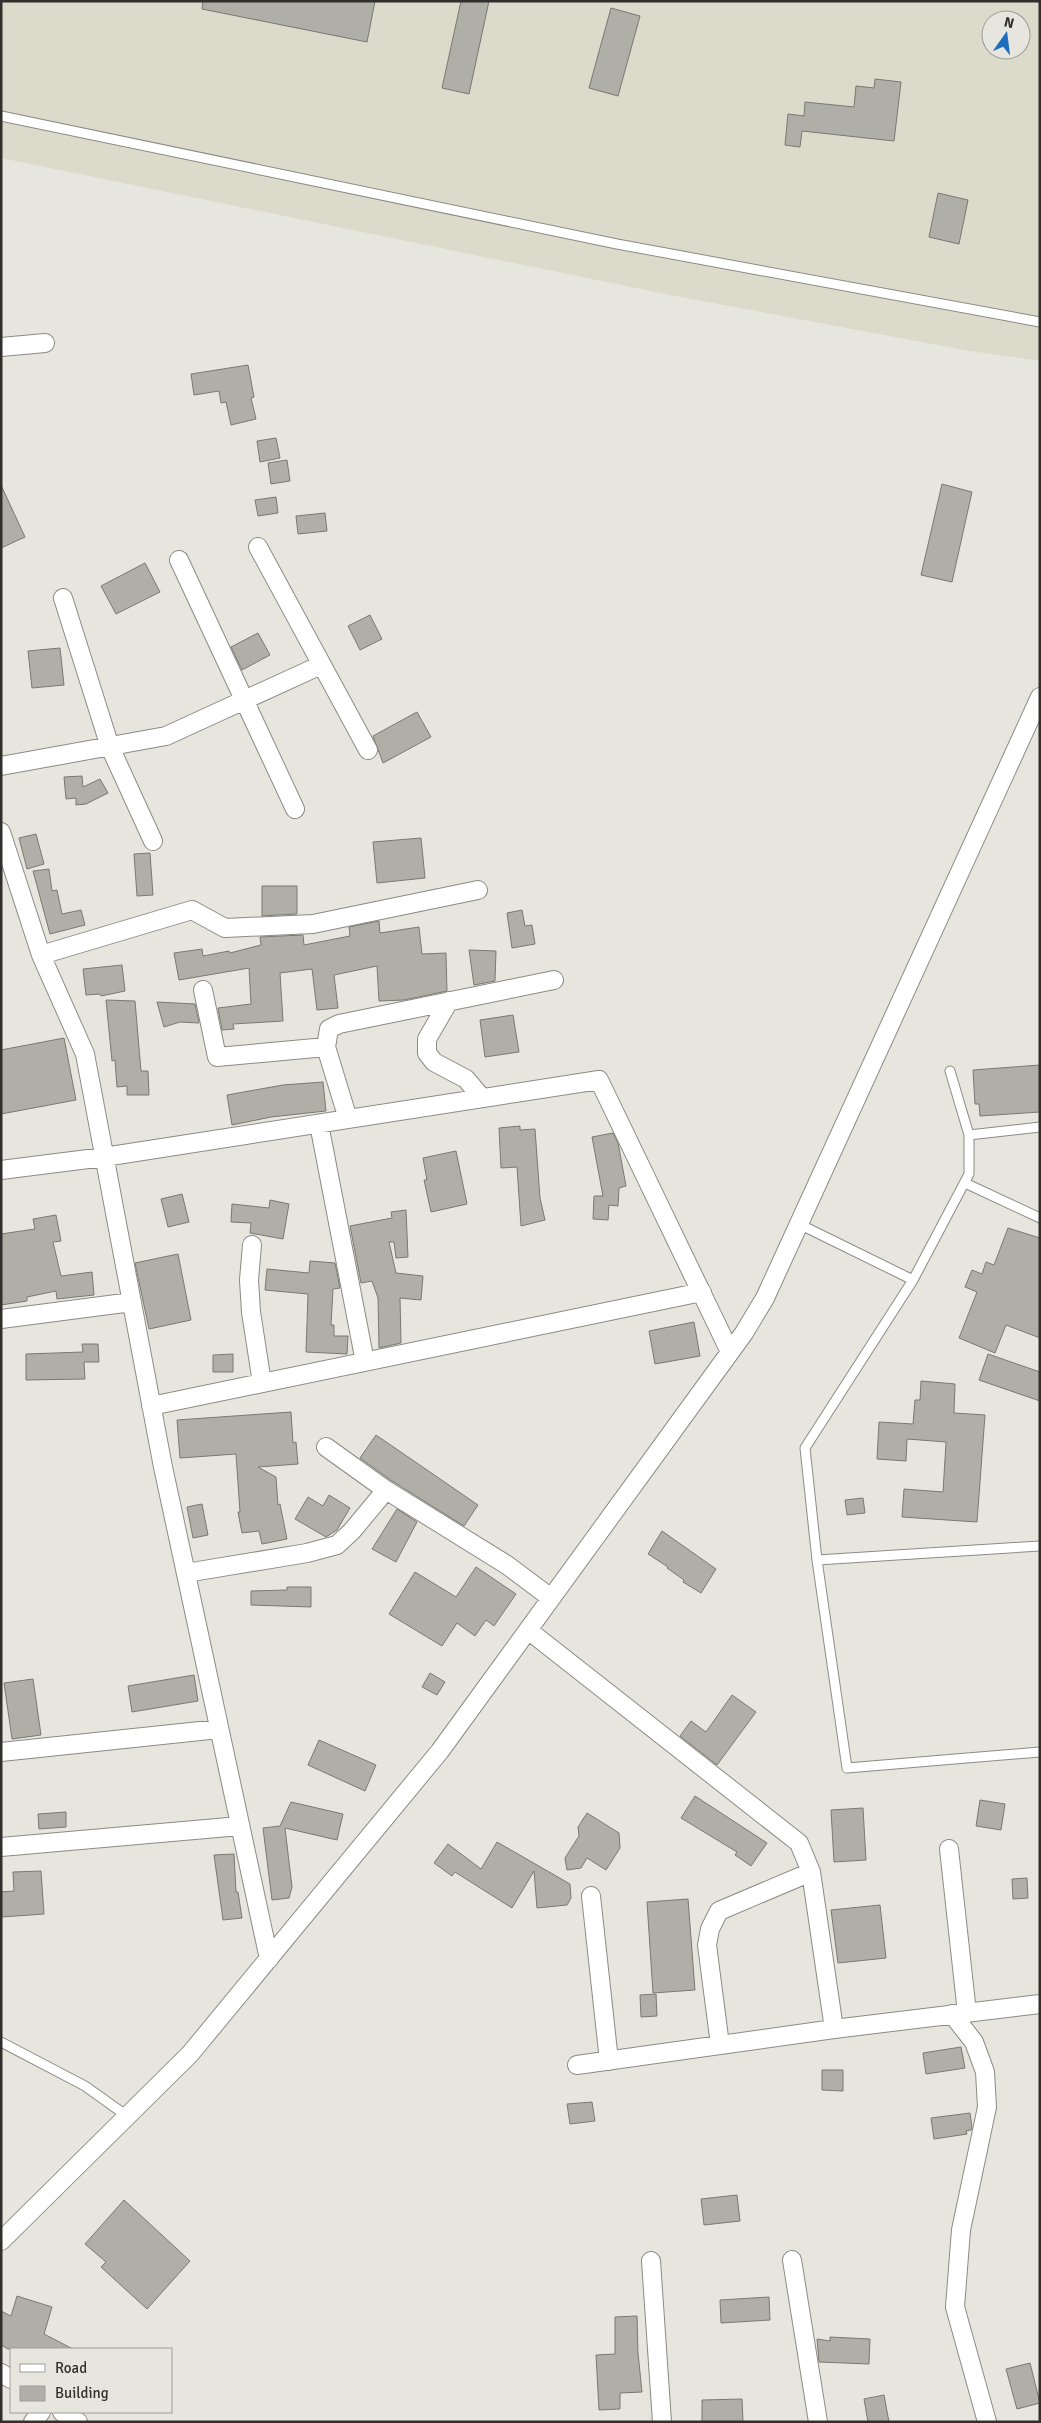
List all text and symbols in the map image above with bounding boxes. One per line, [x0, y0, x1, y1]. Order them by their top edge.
north arrow [981, 10, 1031, 60]
text: N [1002, 13, 1016, 32]
legend [10, 2348, 172, 2413]
text: Road [55, 2359, 87, 2377]
text: Building [55, 2384, 109, 2402]

